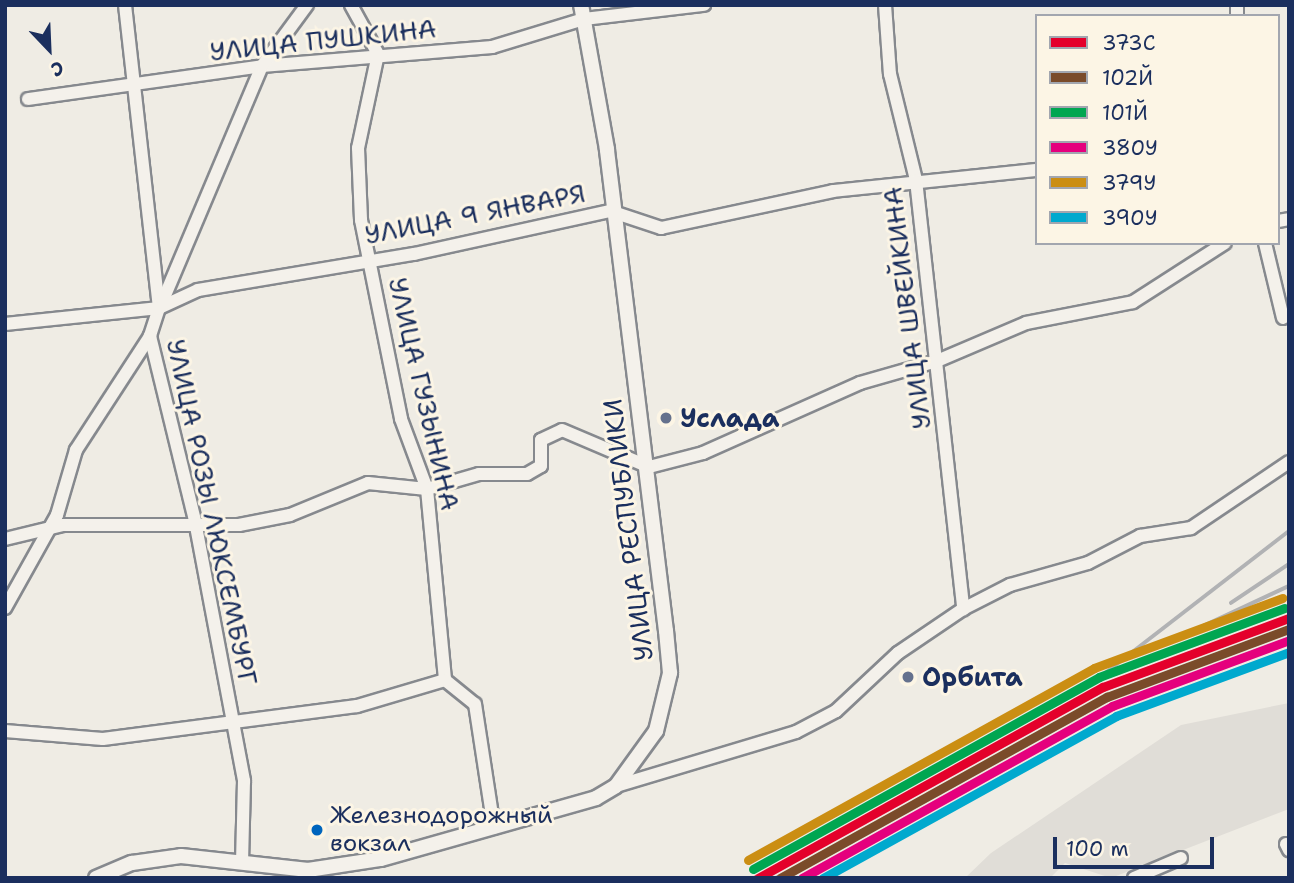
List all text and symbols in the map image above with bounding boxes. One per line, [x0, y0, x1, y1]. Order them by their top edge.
street label: УЛИЦА ПУШКИНА [208, 13, 438, 67]
north arrow [14, 14, 84, 84]
legend [1035, 14, 1280, 245]
text: 373C [1102, 29, 1156, 57]
text: С [47, 55, 68, 83]
text: 102Й [1102, 64, 1153, 92]
text: 101Й [1102, 99, 1148, 127]
text: 380У [1102, 134, 1158, 162]
text: 379У [1102, 169, 1156, 197]
street label: УЛИЦА 9 ЯНВАРЯ [362, 177, 588, 251]
street label: УЛИЦА ШВЕЙКИНА [877, 185, 937, 431]
text: 390У [1102, 204, 1158, 232]
street label: УЛИЦА ГУЗЫНИНА [382, 274, 466, 514]
street label: УЛИЦА РОЗЫ ЛЮКСЕМБУРГ [160, 336, 264, 688]
street label: УЛИЦА РЕСПУБЛИКИ [596, 397, 660, 663]
place label: Услада [680, 402, 780, 434]
marker: Услада [658, 410, 674, 426]
place label: Орбита [922, 661, 1023, 693]
marker: Орбита [900, 669, 916, 685]
place label: Железнодорожный вокзал [330, 802, 553, 858]
marker: Железнодорожный вокзал [310, 823, 324, 837]
scale bar [1056, 824, 1217, 868]
text: 100 m [1066, 835, 1129, 863]

